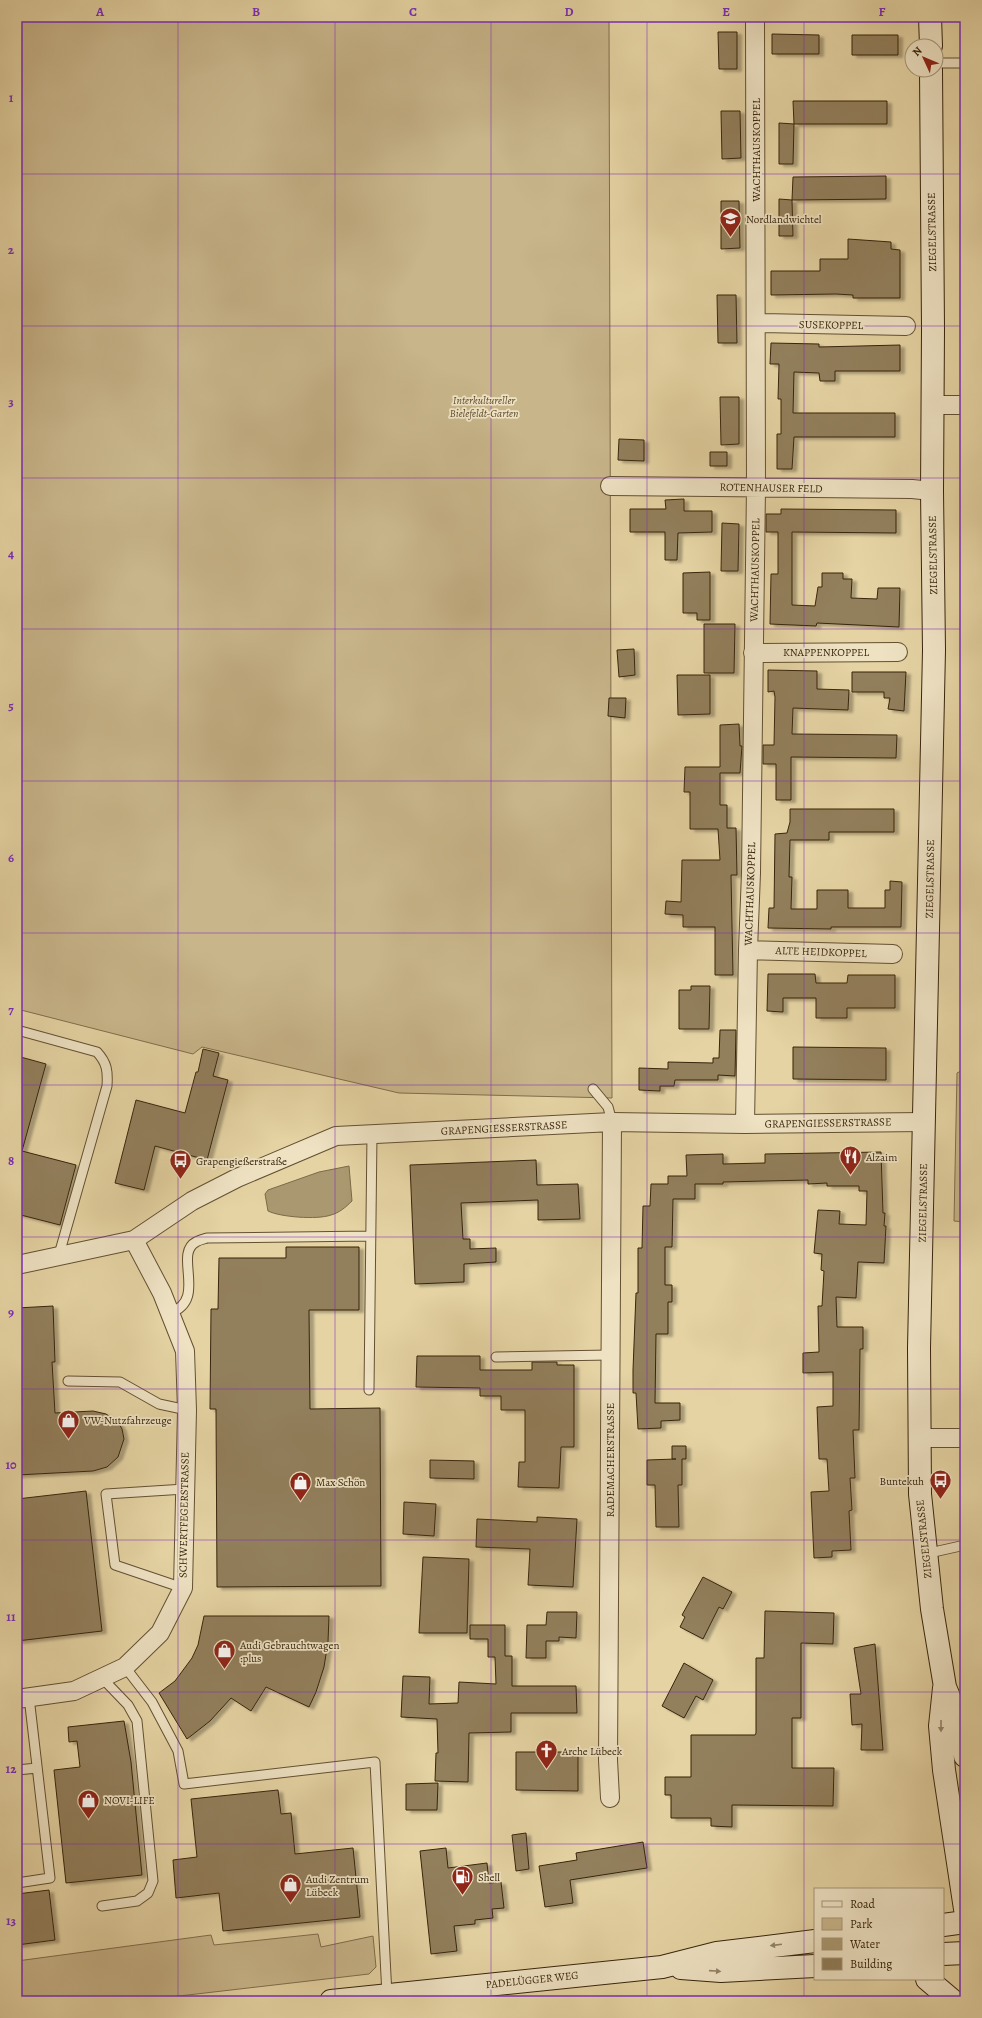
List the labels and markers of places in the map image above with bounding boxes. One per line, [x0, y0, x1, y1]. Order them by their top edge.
school or university icon: Nordlandwichtel [718, 206, 744, 239]
place label: Nordlandwichtel [746, 212, 822, 227]
restaurant icon: Alzaim [838, 1144, 864, 1177]
bus stop icon: Grapengießerstraße [168, 1148, 194, 1181]
place label: Alzaim [865, 1150, 897, 1165]
place label: Grapengießerstraße [196, 1154, 287, 1169]
shop icon: VW-Nutzfahrzeuge [55, 1407, 81, 1440]
place label: VW-Nutzfahrzeuge [83, 1413, 172, 1428]
bus stop icon: Buntekuh [927, 1468, 953, 1501]
shop icon: Max Schön [288, 1469, 314, 1502]
place label: Buntekuh [880, 1474, 924, 1489]
place label: Max Schön [316, 1475, 365, 1490]
shop icon: Audi Gebrauchtwagen :plus [211, 1638, 237, 1671]
place label: Audi Gebrauchtwagen :plus [239, 1638, 340, 1666]
church icon: Arche Lübeck [534, 1738, 560, 1771]
place label: Arche Lübeck [561, 1744, 623, 1759]
shop icon: NOVI-LIFE [75, 1787, 101, 1820]
place label: NOVI-LIFE [104, 1793, 155, 1808]
fuel station icon: Shell [449, 1864, 475, 1897]
place label: Shell [478, 1870, 500, 1885]
shop icon: Audi Zentrum Lübeck [278, 1872, 304, 1905]
place label: Audi Zentrum Lübeck [305, 1872, 369, 1900]

